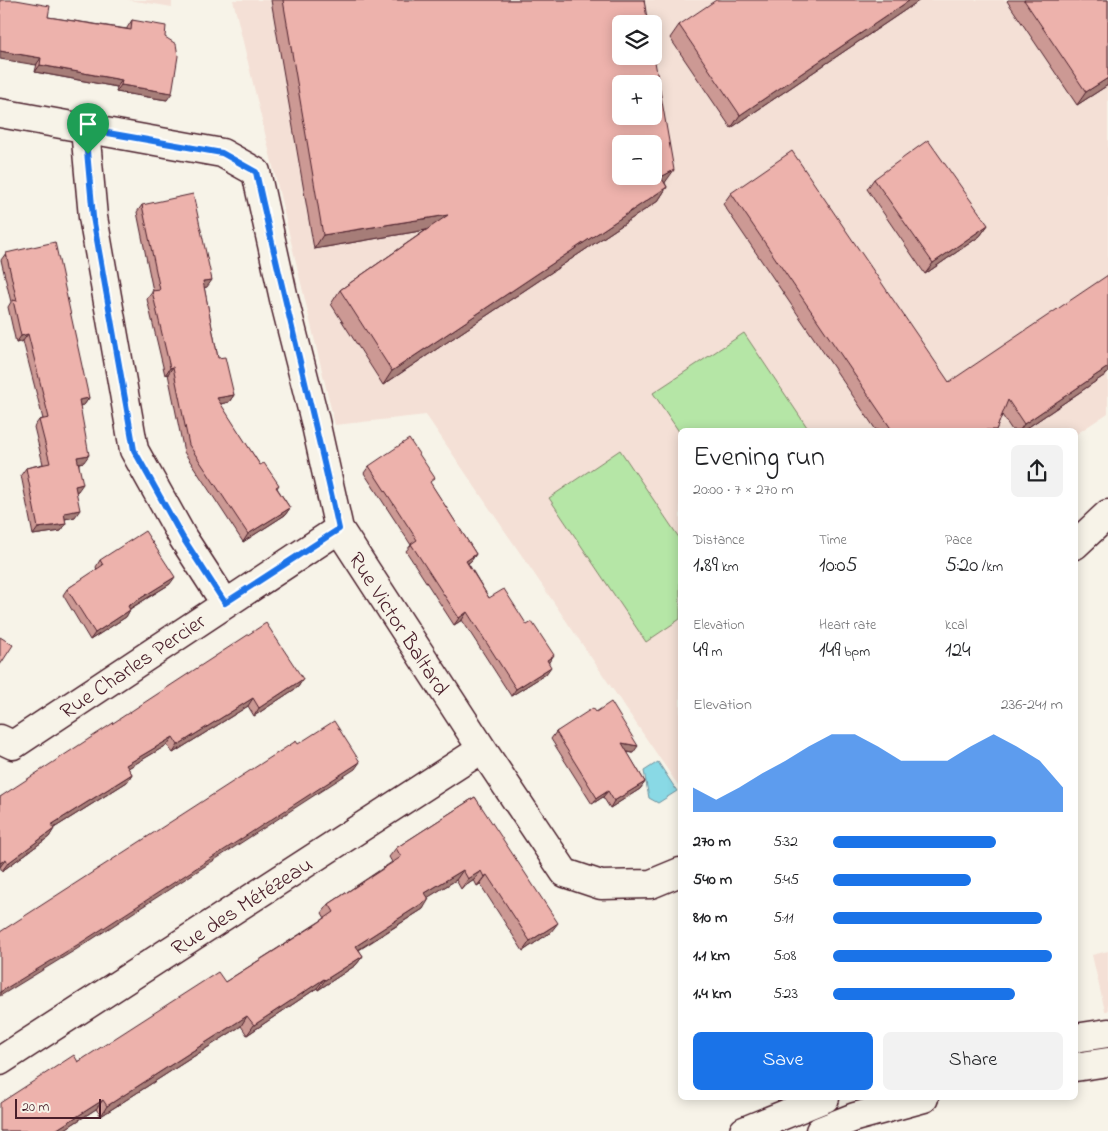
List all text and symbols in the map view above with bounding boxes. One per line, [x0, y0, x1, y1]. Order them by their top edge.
map controls [612, 15, 662, 185]
button: layers [612, 15, 662, 65]
button: + [612, 75, 662, 125]
pin [67, 103, 109, 154]
icon: arrive [74, 110, 102, 138]
button: − [612, 135, 662, 185]
text: Evening run [693, 438, 825, 479]
button: share [1011, 445, 1063, 497]
text: 20:00 · 7 × 270 m [693, 478, 794, 502]
text: Distance [693, 530, 745, 551]
text: Time [819, 530, 847, 551]
text: Pace [945, 530, 972, 551]
street label: Rue Victor Baltard [339, 547, 456, 703]
text: 1.89 [693, 551, 718, 581]
text: 10:05 [819, 551, 858, 581]
text: 5:20 [945, 551, 978, 581]
text: km [718, 557, 739, 578]
text: /km [978, 557, 1003, 578]
street label: Rue Charles Percier [54, 607, 213, 728]
text: Elevation [693, 615, 744, 636]
text: Heart rate [819, 615, 876, 636]
text: kcal [945, 615, 967, 636]
text: 49 [693, 636, 708, 666]
text: 149 [819, 636, 841, 666]
text: 124 [945, 636, 971, 666]
text: m [708, 642, 722, 663]
text: bpm [841, 642, 870, 663]
text: Elevation [693, 693, 752, 717]
text: 236–241 m [1001, 693, 1063, 717]
text: 270 m [693, 830, 731, 854]
text: 5:32 [773, 830, 798, 854]
street label: Rue des Métézeau [166, 850, 320, 965]
text: 540 m [693, 868, 732, 892]
text: 5:45 [773, 868, 799, 892]
text: 810 m [693, 906, 727, 930]
text: 5:11 [773, 906, 794, 930]
text: 1.1 km [693, 944, 730, 968]
text: 5:08 [773, 944, 796, 968]
text: 1.4 km [693, 982, 731, 1006]
text: 5:23 [773, 982, 798, 1006]
button: Save [693, 1032, 873, 1090]
button: Share [883, 1032, 1063, 1090]
scale bar [15, 1096, 101, 1119]
text: 20 m [22, 1097, 49, 1118]

